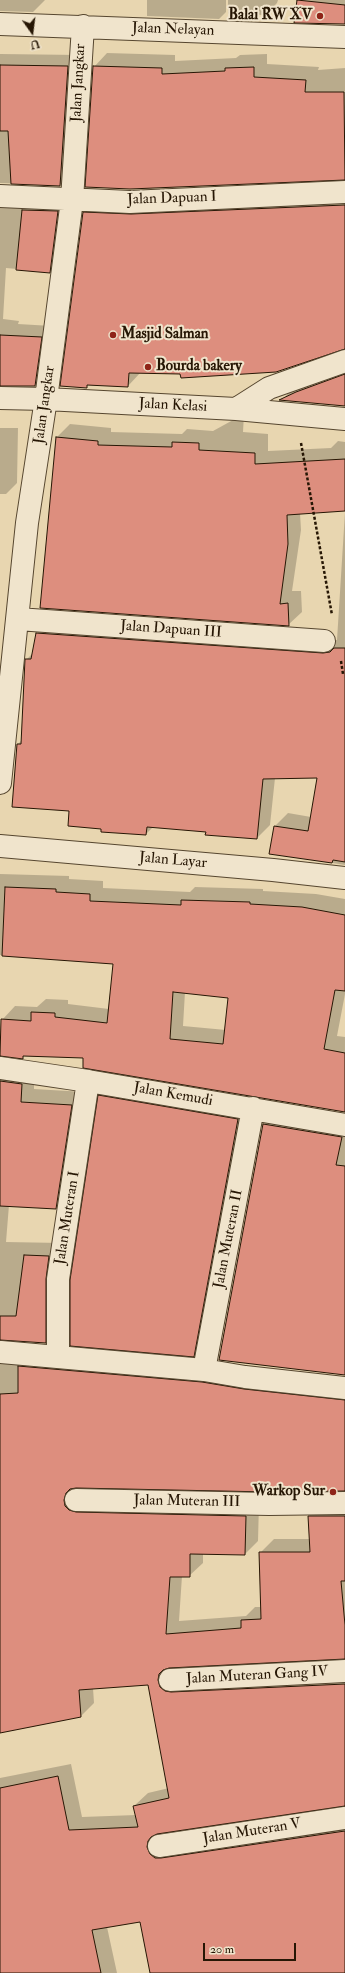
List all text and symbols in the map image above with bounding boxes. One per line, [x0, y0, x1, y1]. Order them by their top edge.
place label: Balai RW XV [228, 7, 312, 25]
marker: Balai RW XV [315, 11, 325, 21]
north arrow [12, 12, 52, 52]
street label: Jalan Nelayan [131, 20, 215, 40]
text: U [29, 37, 41, 52]
street label: Jalan Jangkar [68, 43, 90, 123]
street label: Jalan Dapuan I [127, 188, 217, 210]
place label: Masjid Salman [121, 326, 209, 344]
marker: Masjid Salman [108, 330, 118, 340]
place label: Bourda bakery [156, 358, 242, 376]
marker: Bourda bakery [143, 362, 153, 372]
street label: Jalan Jangkar [31, 365, 59, 445]
street label: Jalan Kelasi [138, 395, 208, 417]
street label: Jalan Dapuan III [120, 617, 222, 643]
street label: Jalan Layar [138, 849, 208, 873]
street label: Jalan Kemudi [132, 1079, 214, 1111]
street label: Jalan Muteran I [52, 1170, 84, 1266]
street label: Jalan Muteran II [211, 1188, 247, 1290]
place label: Warkop Sur [253, 1483, 325, 1501]
marker: Warkop Sur [328, 1487, 338, 1497]
street label: Jalan Muteran III [133, 1492, 241, 1512]
street label: Jalan Muteran Gang IV [186, 1663, 328, 1689]
street label: Jalan Muteran V [202, 1815, 302, 1849]
scale bar [205, 1935, 298, 1961]
text: 20 m [210, 1942, 234, 1957]

